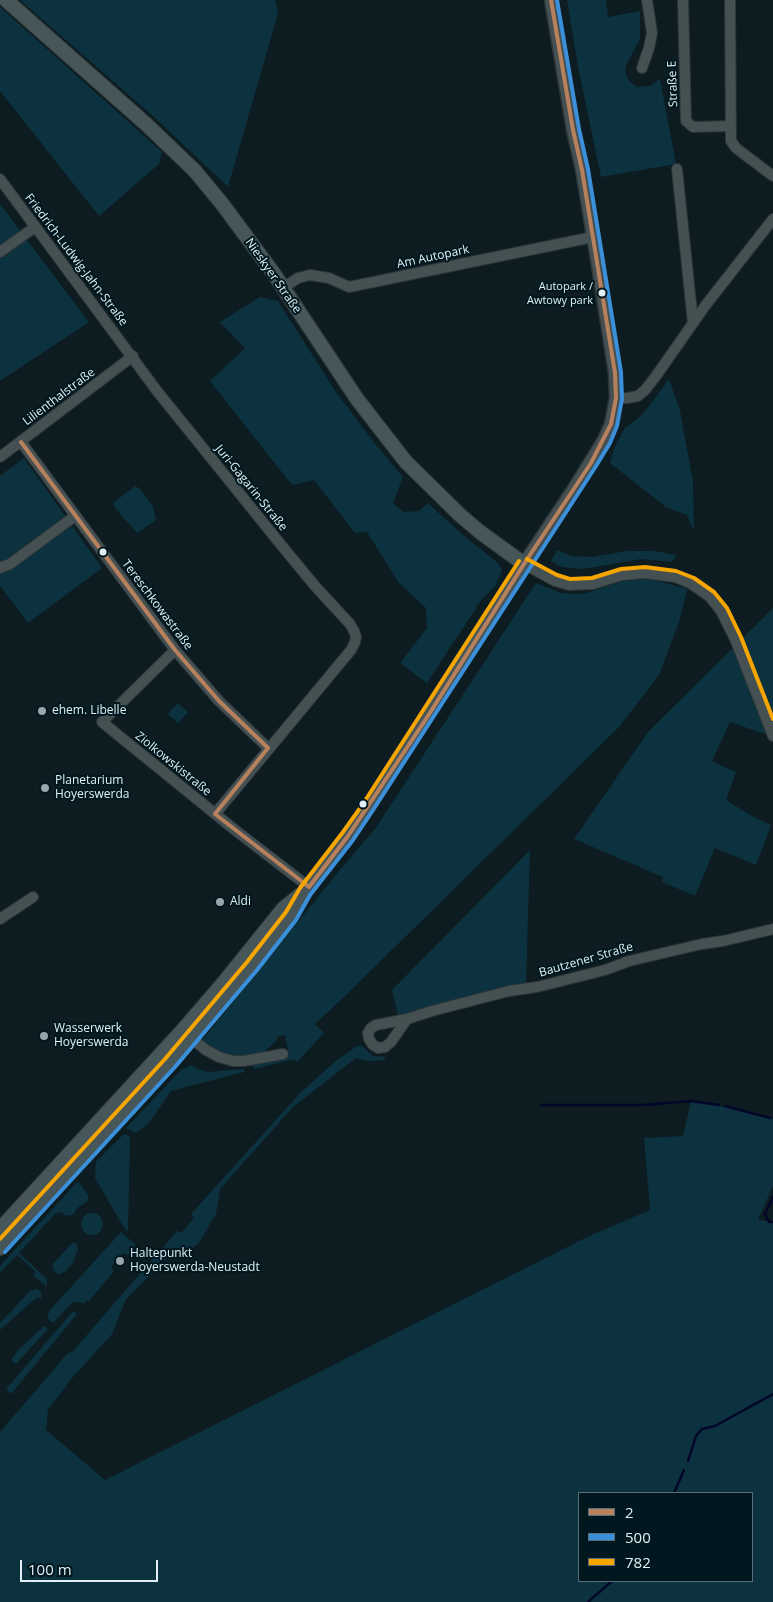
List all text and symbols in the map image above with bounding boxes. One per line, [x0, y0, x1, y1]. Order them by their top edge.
street label: Straße E [665, 61, 681, 107]
street label: Friedrich-Ludwig-Jahn-Straße [22, 191, 130, 329]
street label: Nieskyer Straße [242, 236, 304, 316]
street label: Am Autopark [396, 242, 470, 272]
place label: Autopark / Awtowy park [527, 280, 593, 306]
marker: Autopark / Awtowy park [597, 288, 607, 298]
street label: Lilienthalstraße [20, 365, 98, 429]
street label: Juri-Gagarin-Straße [212, 442, 290, 534]
unlabelled marker [98, 547, 108, 557]
street label: Tereschkowastraße [118, 557, 196, 653]
place label: ehem. Libelle [52, 704, 126, 718]
marker: ehem. Libelle [36, 705, 48, 717]
street label: Ziolkowskistraße [132, 729, 214, 799]
place label: Planetarium Hoyerswerda [55, 774, 129, 802]
marker: Planetarium Hoyerswerda [39, 782, 51, 794]
unlabelled marker [358, 799, 368, 809]
place label: Aldi [230, 895, 251, 909]
marker: Aldi [214, 896, 226, 908]
street label: Bautzener Straße [537, 940, 635, 980]
place label: Wasserwerk Hoyerswerda [54, 1022, 128, 1050]
marker: Wasserwerk Hoyerswerda [38, 1030, 50, 1042]
place label: Haltepunkt Hoyerswerda-Neustadt [130, 1247, 260, 1275]
marker: Haltepunkt Hoyerswerda-Neustadt [114, 1255, 126, 1267]
legend [578, 1492, 753, 1582]
text: 2 [625, 1502, 634, 1522]
text: 500 [625, 1527, 651, 1547]
scale bar [22, 1550, 160, 1582]
text: 782 [625, 1552, 651, 1572]
text: 100 m [28, 1559, 72, 1579]

